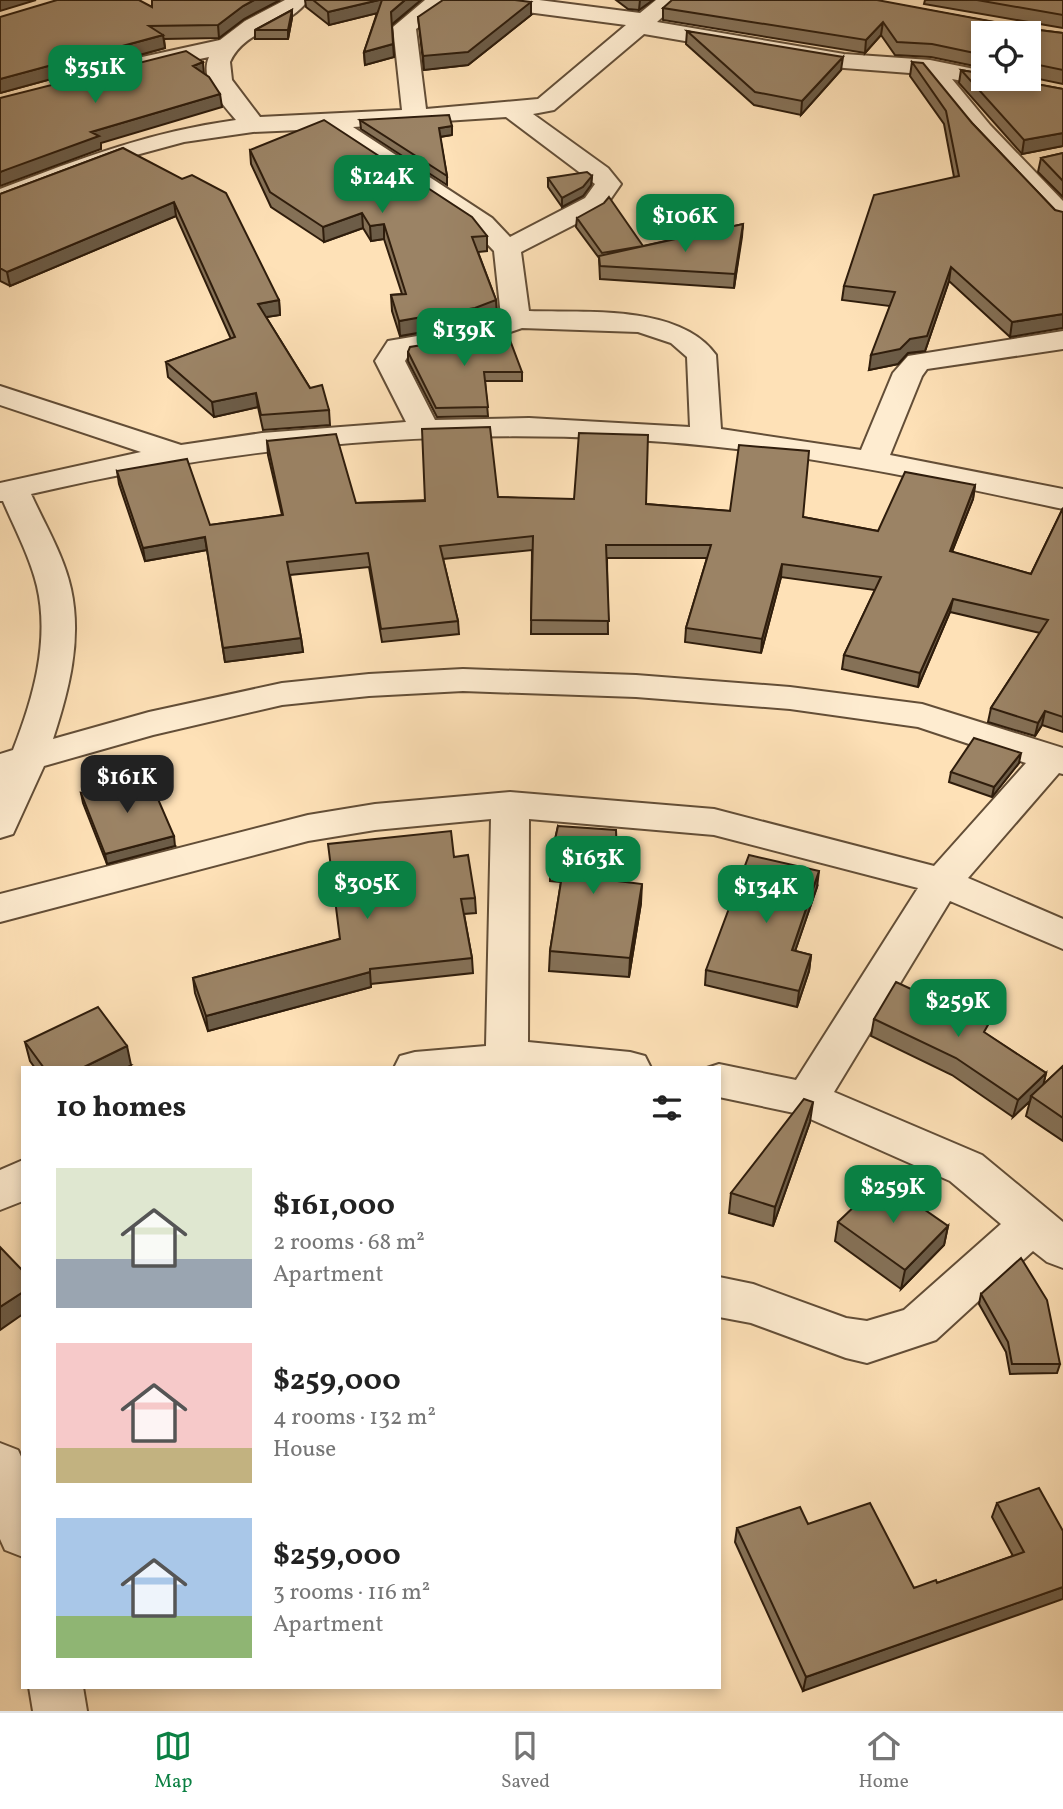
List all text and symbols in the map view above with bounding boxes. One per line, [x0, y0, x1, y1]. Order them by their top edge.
map controls [971, 21, 1041, 91]
button: locate [971, 21, 1041, 91]
pin: $351K [46, 46, 144, 105]
text: $351K [64, 52, 126, 84]
pin: $124K [333, 156, 431, 215]
text: $124K [350, 162, 414, 194]
pin: $106K [636, 194, 734, 254]
text: $106K [652, 201, 718, 233]
pin: $139K [415, 308, 513, 368]
text: $139K [433, 315, 495, 347]
pin: $161K [78, 756, 176, 815]
text: $161K [97, 762, 157, 794]
pin: $163K [544, 836, 642, 896]
text: $163K [562, 843, 624, 875]
pin: $305K [318, 862, 416, 921]
pin: $134K [717, 866, 815, 925]
text: $305K [334, 868, 400, 900]
text: $134K [734, 872, 798, 904]
pin: $259K [909, 979, 1007, 1039]
text: $259K [926, 986, 991, 1018]
text: 10 homes [56, 1087, 186, 1129]
icon: filters [648, 1089, 686, 1127]
pin: $259K [844, 1166, 942, 1225]
text: $259K [861, 1172, 926, 1204]
text: $161,000 [273, 1185, 395, 1227]
icon: home [112, 1196, 196, 1280]
text: 2 rooms · 68 m² [273, 1227, 425, 1259]
text: Apartment [273, 1259, 384, 1291]
text: $259,000 [273, 1360, 401, 1402]
icon: home [112, 1371, 196, 1455]
text: 4 rooms · 132 m² [273, 1402, 436, 1434]
text: House [273, 1434, 336, 1466]
text: $259,000 [273, 1535, 401, 1577]
icon: home [112, 1546, 196, 1630]
text: 3 rooms · 116 m² [273, 1577, 430, 1609]
text: Apartment [273, 1609, 384, 1641]
tab: Map [154, 1727, 192, 1795]
tab: Saved [501, 1727, 550, 1795]
tab: Home [858, 1727, 909, 1795]

